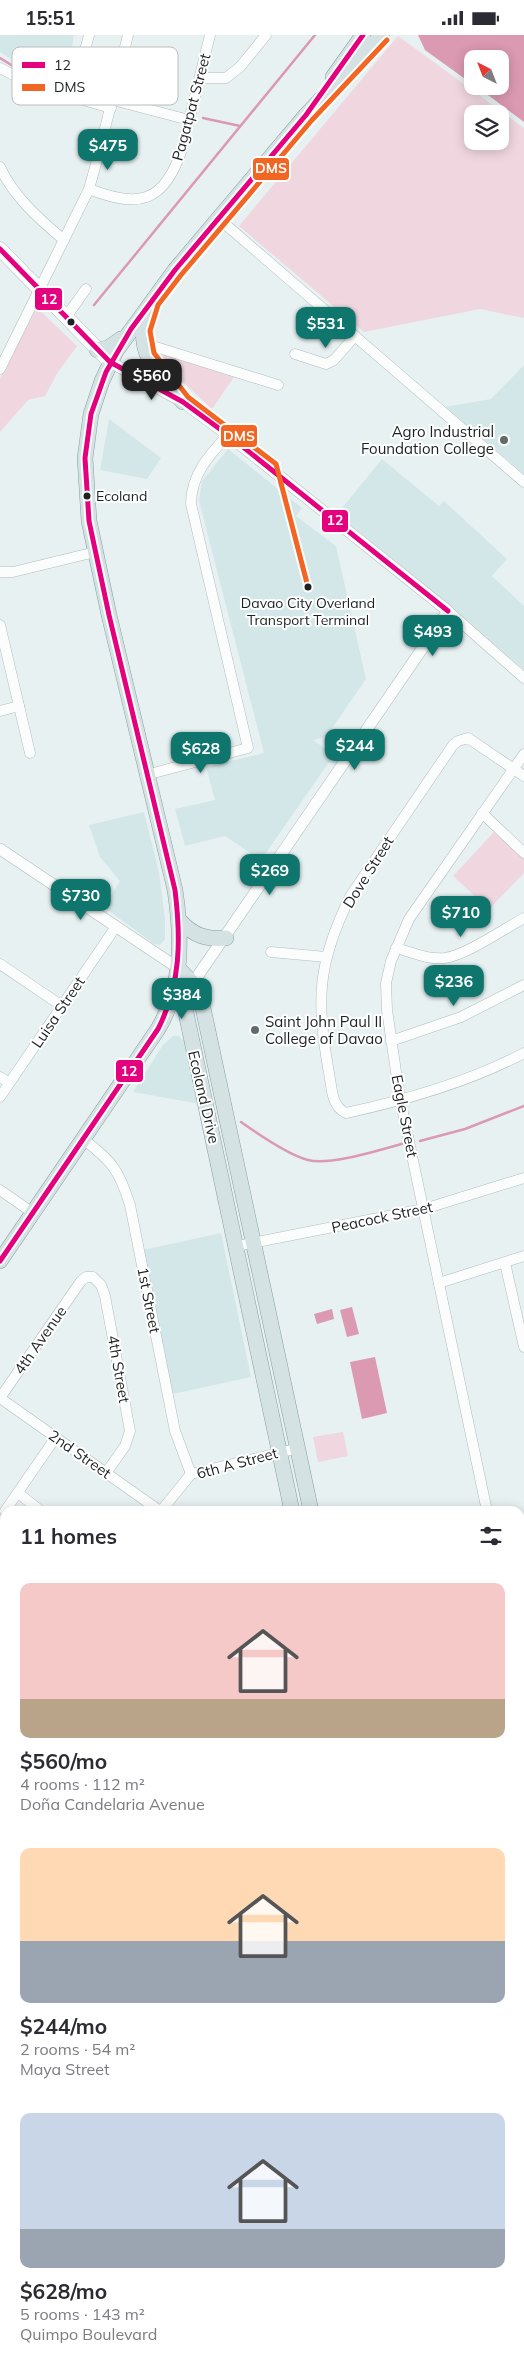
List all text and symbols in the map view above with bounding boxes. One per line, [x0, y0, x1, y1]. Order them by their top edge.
text: 15:51 [25, 6, 75, 30]
legend [12, 47, 178, 105]
north arrow [464, 50, 509, 95]
map controls [464, 50, 509, 150]
street label: Pagatpat Street [168, 51, 214, 163]
text: 12 [54, 56, 71, 74]
text: DMS [54, 78, 85, 96]
button: layers [464, 105, 509, 150]
pin: $475 [78, 129, 138, 171]
text: $475 [89, 135, 127, 155]
line badge: DMS [252, 157, 290, 181]
text: DMS [255, 159, 287, 177]
line badge: 12 [34, 287, 63, 311]
text: 12 [41, 290, 57, 308]
pin: $531 [296, 307, 356, 349]
text: $531 [307, 313, 345, 333]
unlabelled marker [66, 317, 76, 327]
pin: $560 [122, 359, 182, 401]
text: $560 [133, 365, 171, 385]
place label: Agro Industrial Foundation College [361, 422, 494, 458]
line badge: DMS [220, 424, 258, 448]
text: DMS [223, 427, 255, 445]
marker: Agro Industrial Foundation College [498, 434, 510, 446]
place label: Ecoland [96, 487, 147, 505]
marker: Ecoland [82, 491, 92, 501]
line badge: 12 [321, 509, 349, 533]
text: 12 [327, 511, 343, 529]
marker: Davao City Overland Transport Terminal [303, 582, 313, 592]
place label: Davao City Overland Transport Terminal [241, 594, 375, 629]
pin: $493 [403, 615, 463, 657]
text: $493 [414, 621, 452, 641]
pin: $244 [325, 729, 385, 771]
pin: $628 [171, 731, 231, 774]
text: $244 [336, 735, 374, 755]
text: $628 [182, 738, 220, 758]
street label: Dove Street [338, 833, 398, 911]
pin: $269 [240, 853, 300, 896]
text: $269 [251, 860, 289, 880]
pin: $730 [51, 879, 111, 921]
text: $730 [62, 885, 100, 905]
pin: $710 [431, 895, 491, 938]
text: $710 [442, 902, 480, 922]
pin: $236 [424, 965, 484, 1007]
text: $236 [435, 971, 473, 991]
street label: Luisa Street [27, 973, 89, 1051]
pin: $384 [152, 977, 212, 1020]
text: $384 [163, 984, 201, 1004]
place label: Saint John Paul II College of Davao [265, 1012, 383, 1048]
marker: Saint John Paul II College of Davao [249, 1024, 261, 1036]
street label: Ecoland Drive [184, 1049, 224, 1145]
line badge: 12 [115, 1059, 144, 1083]
text: 12 [121, 1062, 137, 1080]
street label: Eagle Street [388, 1073, 422, 1159]
street label: Peacock Street [330, 1197, 434, 1237]
street label: 1st Street [133, 1265, 165, 1335]
street label: 4th Avenue [9, 1302, 71, 1378]
street label: 4th Street [104, 1334, 134, 1404]
street label: 2nd Street [45, 1426, 115, 1482]
street label: 6th A Street [194, 1443, 280, 1483]
icon: filters [477, 1522, 505, 1550]
text: 11 homes [20, 1523, 117, 1549]
icon: home [218, 1616, 308, 1706]
text: $560/mo [20, 1748, 107, 1774]
text: 4 rooms · 112 m² [20, 1774, 145, 1794]
text: Doña Candelaria Avenue [20, 1794, 205, 1814]
icon: home [218, 1881, 308, 1971]
text: $244/mo [20, 2013, 107, 2039]
text: 2 rooms · 54 m² [20, 2039, 135, 2059]
text: Maya Street [20, 2059, 110, 2079]
icon: home [218, 2146, 308, 2236]
text: $628/mo [20, 2278, 107, 2304]
text: 5 rooms · 143 m² [20, 2304, 145, 2324]
text: Quimpo Boulevard [20, 2324, 157, 2344]

